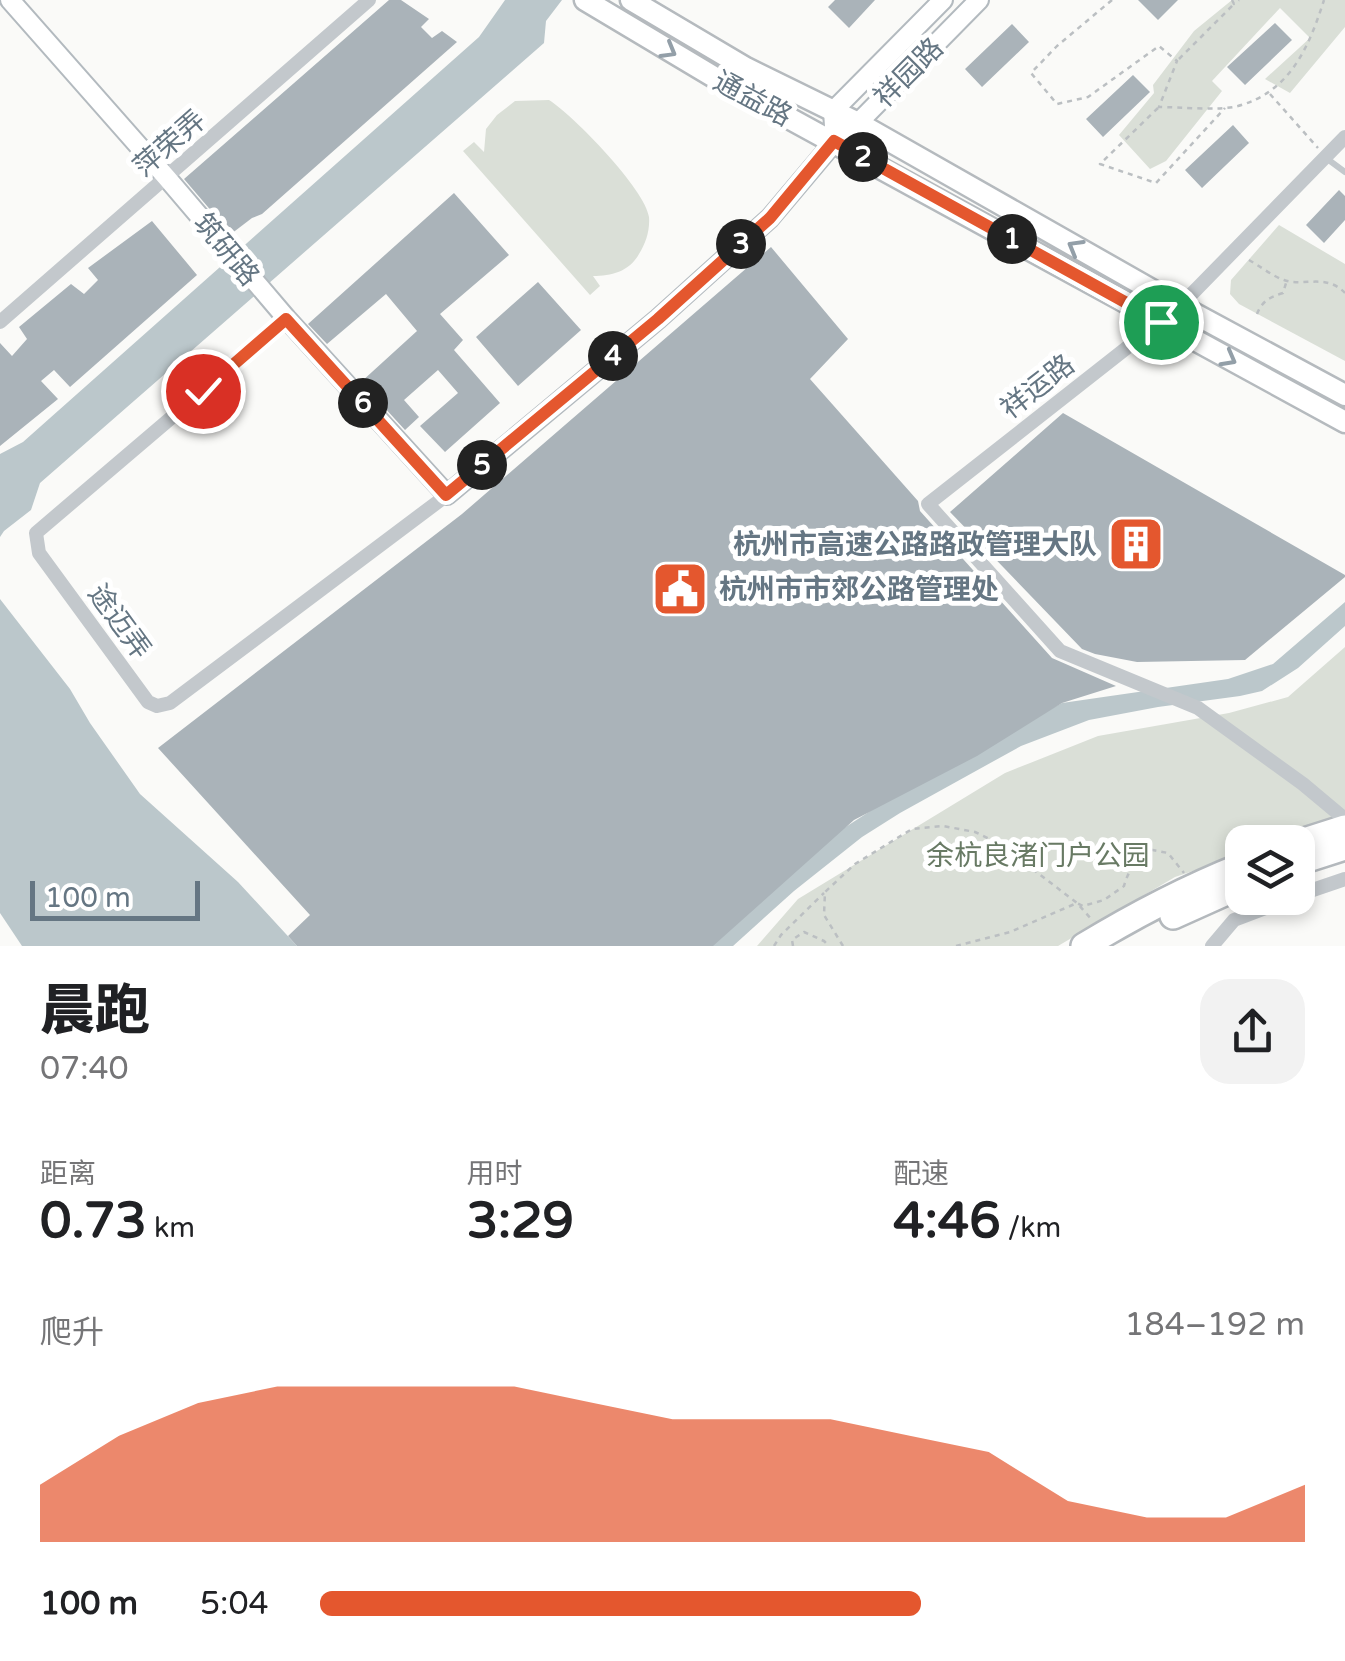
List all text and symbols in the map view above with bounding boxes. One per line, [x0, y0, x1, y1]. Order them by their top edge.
street label: 祥园路 [867, 31, 950, 114]
one-way arrow [658, 39, 676, 58]
street label: 通益路 [707, 64, 798, 134]
street label: 萍荣弄 [127, 103, 213, 184]
pin: 2 [838, 132, 888, 182]
text: 2 [854, 140, 872, 174]
street label: 筑研路 [186, 207, 266, 293]
pin: 1 [987, 214, 1037, 264]
pin: 3 [716, 219, 766, 269]
text: 1 [1003, 222, 1021, 256]
text: 3 [732, 227, 750, 261]
one-way arrow [1068, 240, 1086, 259]
pin [1119, 280, 1204, 365]
icon: arrive [1134, 295, 1189, 350]
pin: 4 [588, 331, 638, 381]
text: 4 [604, 339, 622, 373]
one-way arrow [1219, 347, 1237, 367]
street label: 祥运路 [994, 348, 1081, 426]
pin [161, 349, 246, 434]
icon: check [176, 364, 231, 419]
pin: 6 [338, 378, 388, 428]
text: 6 [354, 386, 372, 420]
pin: 5 [457, 440, 507, 490]
text: 5 [473, 448, 491, 482]
building icon: 杭州市高速公路路政管理大队 [1106, 514, 1166, 574]
place label: 杭州市高速公路路政管理大队 [733, 528, 1097, 562]
public building icon: 杭州市市郊公路管理处 [650, 559, 710, 619]
place label: 杭州市市郊公路管理处 [719, 573, 999, 607]
street label: 途迈弄 [81, 578, 158, 666]
map controls [1225, 825, 1315, 915]
button: layers [1225, 825, 1315, 915]
park label: 余杭良渚门户公园 [926, 839, 1150, 873]
scale bar [30, 876, 200, 920]
text: 100 m [45, 881, 131, 915]
text: 晨跑 [40, 979, 150, 1045]
button: share [1200, 979, 1305, 1084]
text: 07:40 [40, 1050, 129, 1088]
text: 距离 [40, 1157, 96, 1191]
text: 用时 [467, 1157, 523, 1191]
text: 配速 [893, 1157, 949, 1191]
text: 0.73 [40, 1191, 147, 1251]
text: 3:29 [467, 1191, 574, 1251]
text: 4:46 [893, 1191, 1001, 1251]
text: km [147, 1211, 195, 1245]
text: /km [1001, 1211, 1061, 1245]
text: 184–192 m [1125, 1306, 1305, 1344]
text: 爬升 [40, 1314, 104, 1352]
text: 100 m [40, 1585, 138, 1623]
text: 5:04 [200, 1585, 269, 1623]

